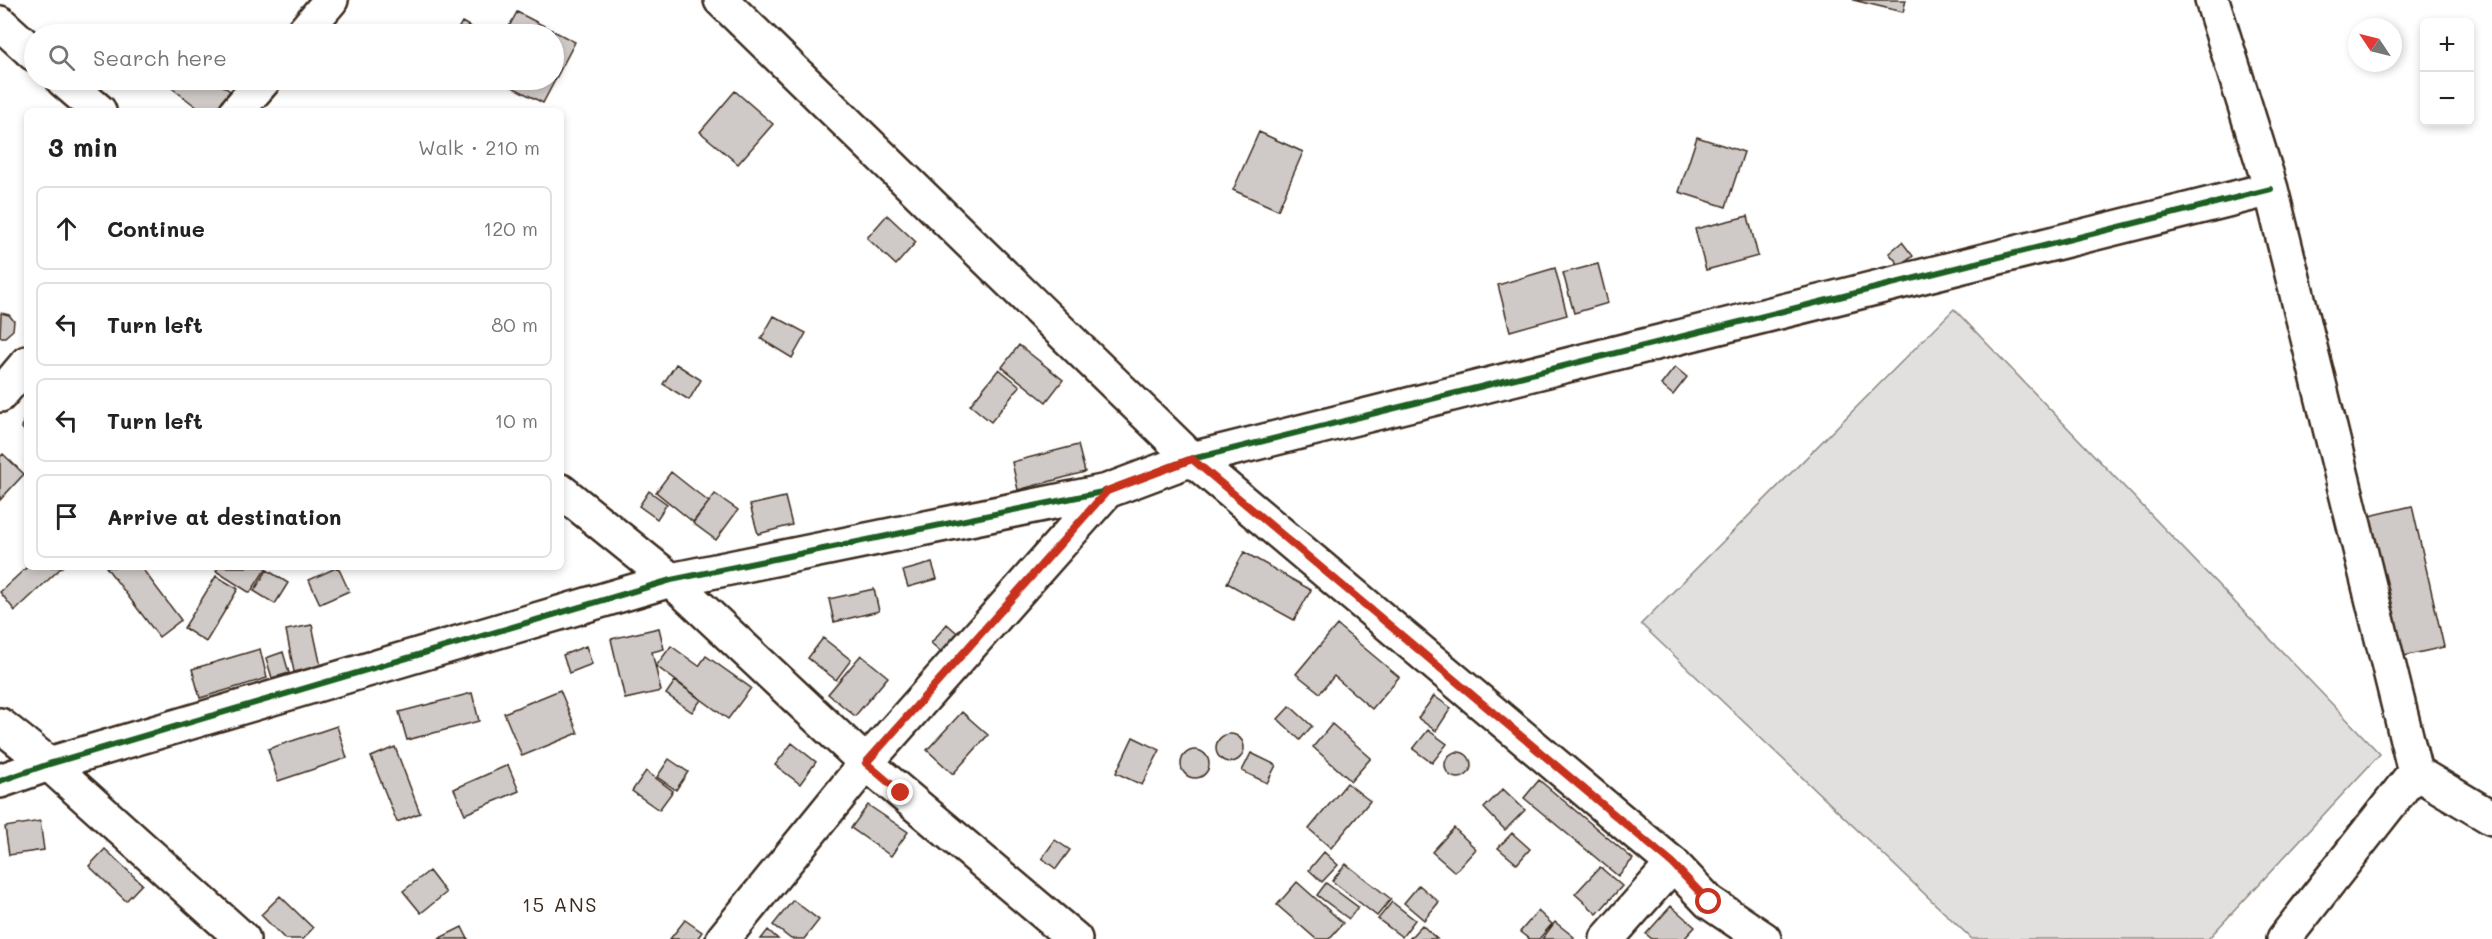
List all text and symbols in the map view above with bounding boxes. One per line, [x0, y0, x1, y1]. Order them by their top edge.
north arrow [2348, 18, 2402, 72]
map controls [2420, 18, 2474, 126]
button: + [2420, 18, 2474, 72]
search box [24, 24, 564, 90]
icon: search [45, 41, 78, 74]
text: Search here [93, 43, 227, 72]
button: − [2420, 72, 2474, 126]
text: 3 min [48, 130, 117, 164]
text: Walk · 210 m [418, 134, 540, 160]
icon: ahead [50, 212, 83, 245]
text: Continue [107, 214, 205, 243]
text: 120 m [483, 215, 538, 241]
icon: left [50, 308, 83, 341]
text: Turn left [107, 310, 203, 339]
text: 80 m [491, 311, 538, 337]
icon: left [50, 404, 83, 437]
text: Turn left [107, 406, 203, 435]
text: 10 m [494, 407, 538, 433]
icon: arrive [50, 500, 83, 533]
text: Arrive at destination [107, 502, 342, 531]
route end [887, 779, 913, 805]
route start [1695, 888, 1721, 914]
district label: 15 ANS [522, 891, 598, 917]

